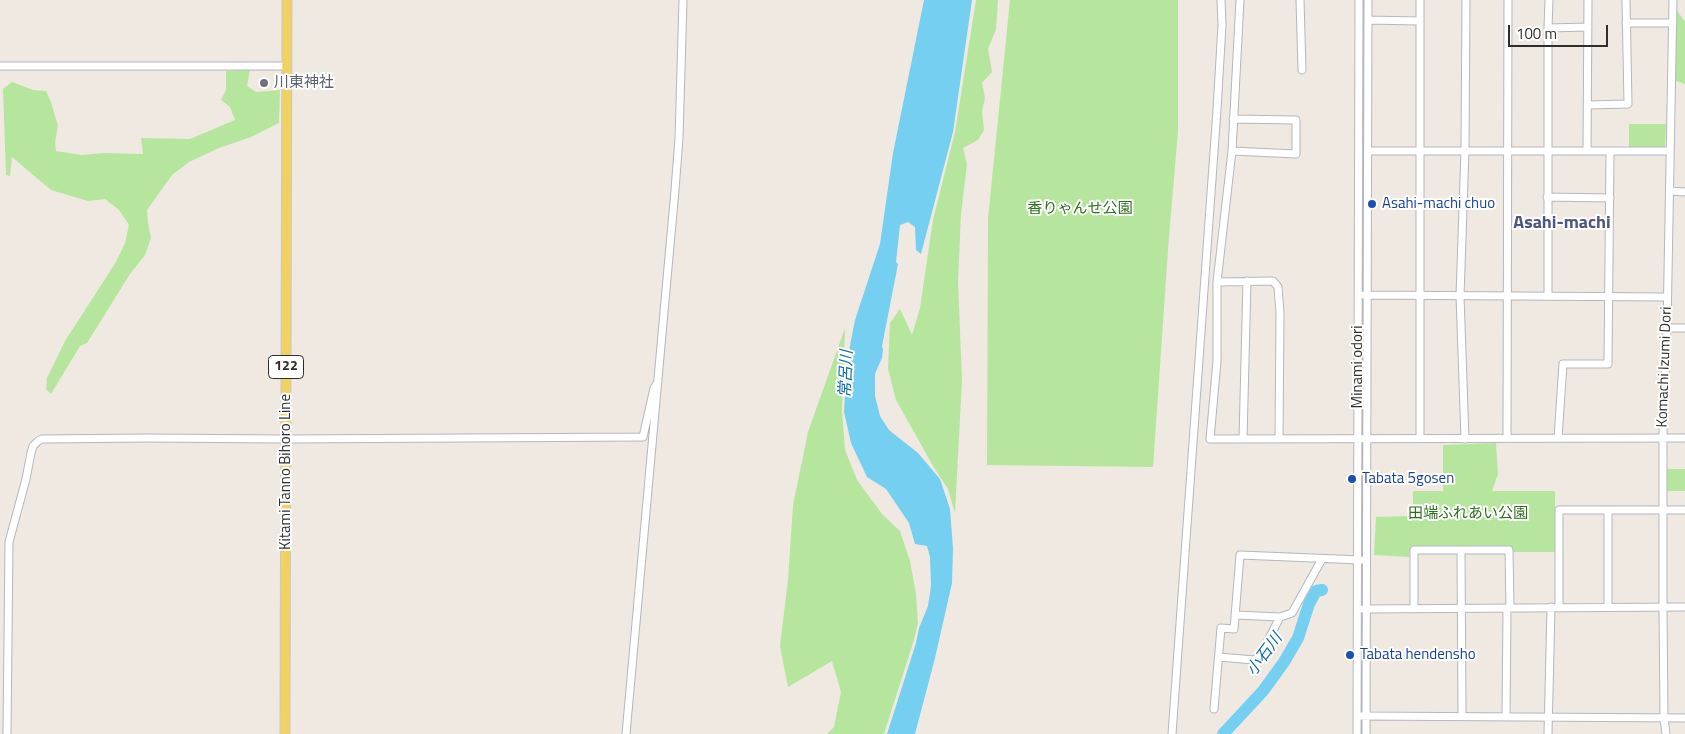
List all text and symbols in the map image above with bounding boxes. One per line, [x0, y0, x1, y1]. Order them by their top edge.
scale bar [1510, 15, 1610, 47]
text: 100 m [1516, 22, 1557, 45]
place label: 川東神社 [274, 74, 334, 92]
marker: 川東神社 [258, 77, 270, 89]
place label: Asahi-machi chuo [1382, 195, 1495, 213]
marker: Asahi-machi chuo [1366, 198, 1378, 210]
park label: 香りゃんせ公園 [1028, 200, 1132, 218]
district label: Asahi-machi [1513, 213, 1611, 235]
street label: Komachi Izumi Dori [1654, 306, 1676, 428]
street label: Minami odori [1349, 326, 1367, 408]
water label: 常呂川 [837, 350, 857, 398]
road number: 122 [268, 356, 304, 378]
street label: Kitami Tanno Bihoro Line [277, 394, 295, 550]
place label: Tabata 5gosen [1362, 470, 1454, 488]
marker: Tabata 5gosen [1346, 473, 1358, 485]
park label: 田端ふれあい公園 [1408, 505, 1528, 523]
water label: 小石川 [1243, 630, 1287, 680]
place label: Tabata hendensho [1360, 646, 1476, 664]
marker: Tabata hendensho [1344, 649, 1356, 661]

